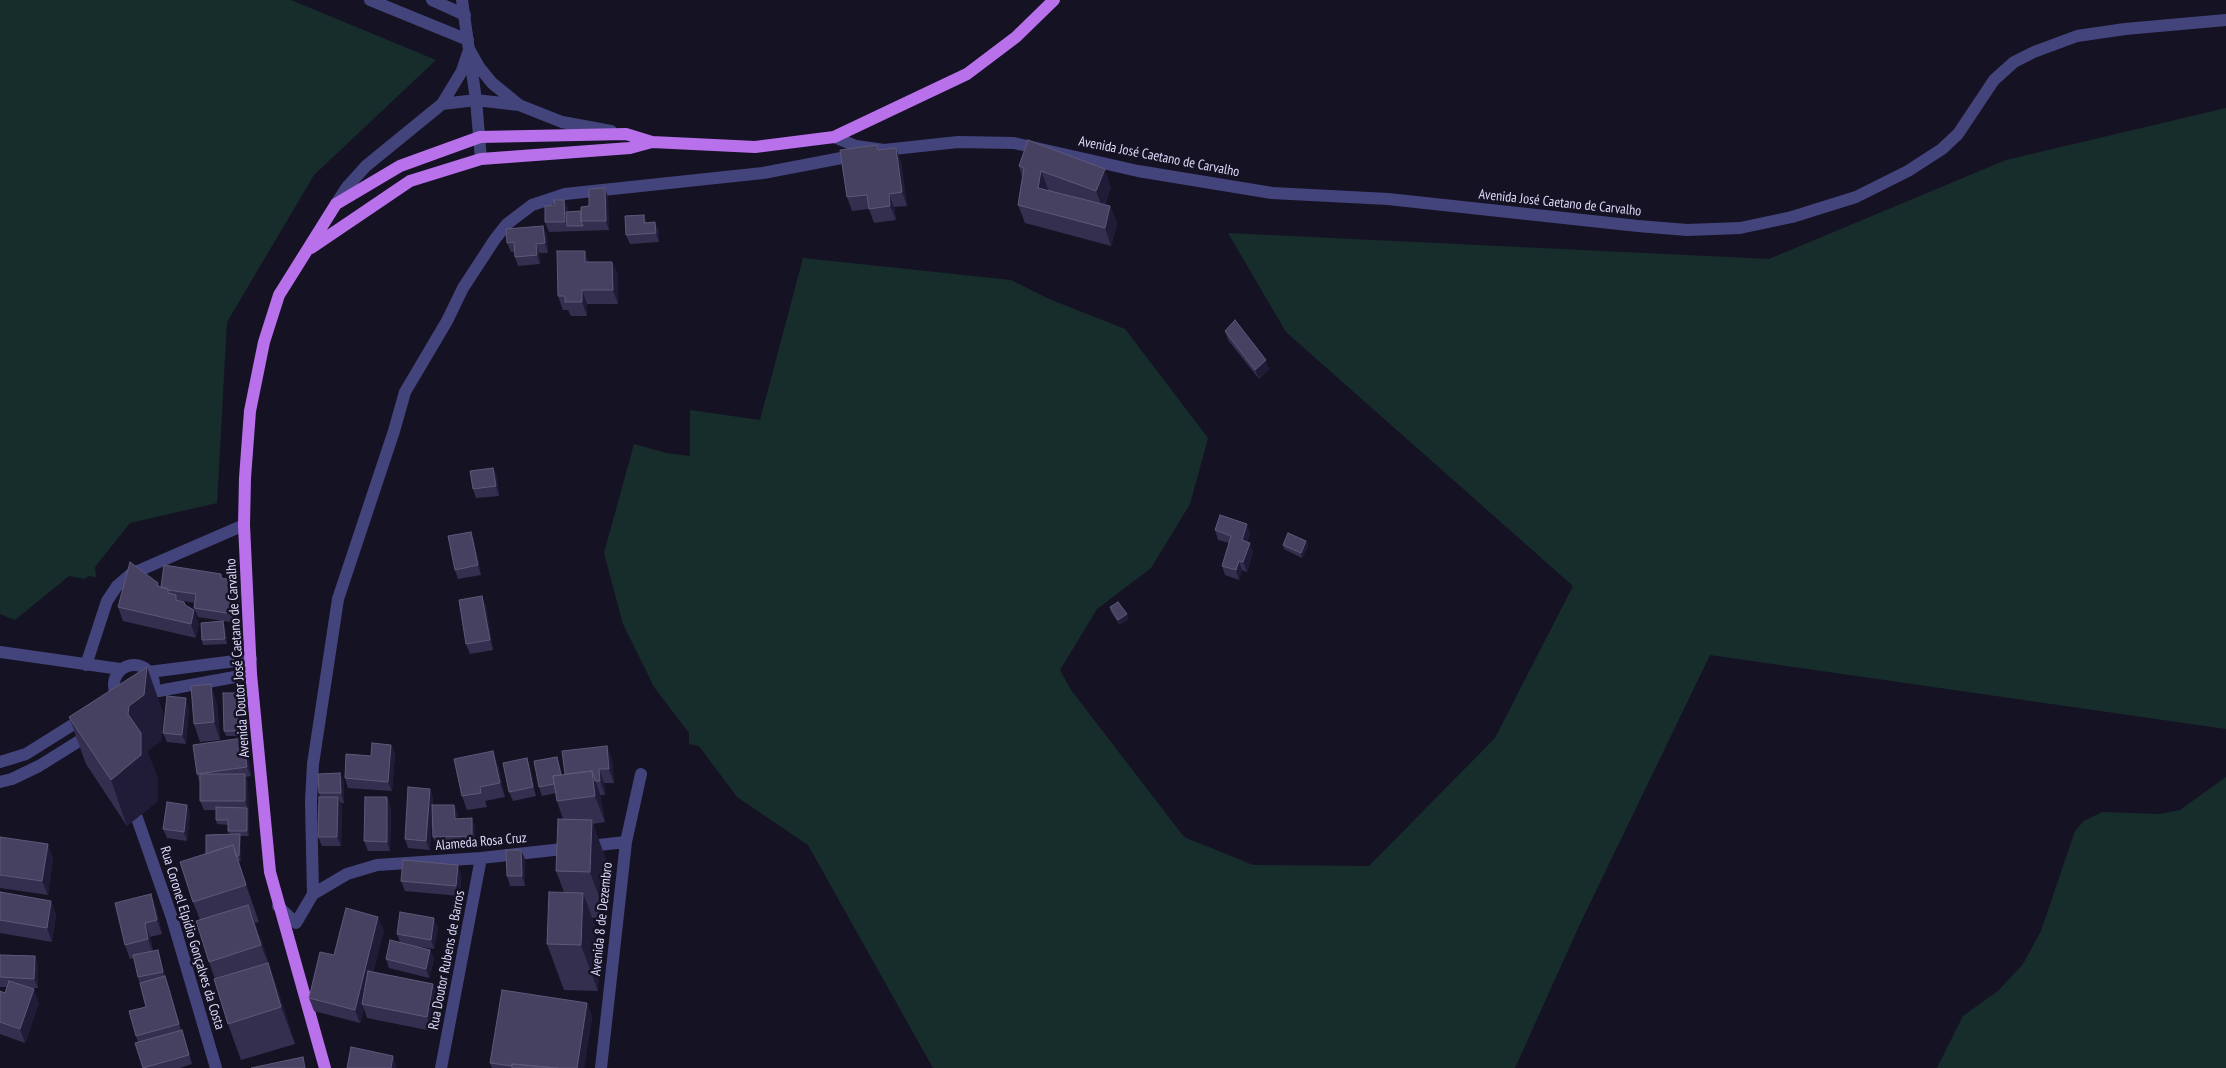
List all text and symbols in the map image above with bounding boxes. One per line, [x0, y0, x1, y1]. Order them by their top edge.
street label: Avenida José Caetano de Carvalho [1077, 133, 1241, 181]
street label: Avenida José Caetano de Carvalho [1478, 186, 1642, 220]
street label: Avenida Doutor José Caetano de Carvalho [223, 558, 253, 758]
street label: Alameda Rosa Cruz [435, 830, 527, 854]
street label: Rua Coronel Elpídio Gonçalves da Costa [156, 844, 228, 1032]
street label: Avenida 8 de Dezembro [588, 861, 616, 977]
street label: Rua Doutor Rubens de Barros [425, 889, 469, 1031]

